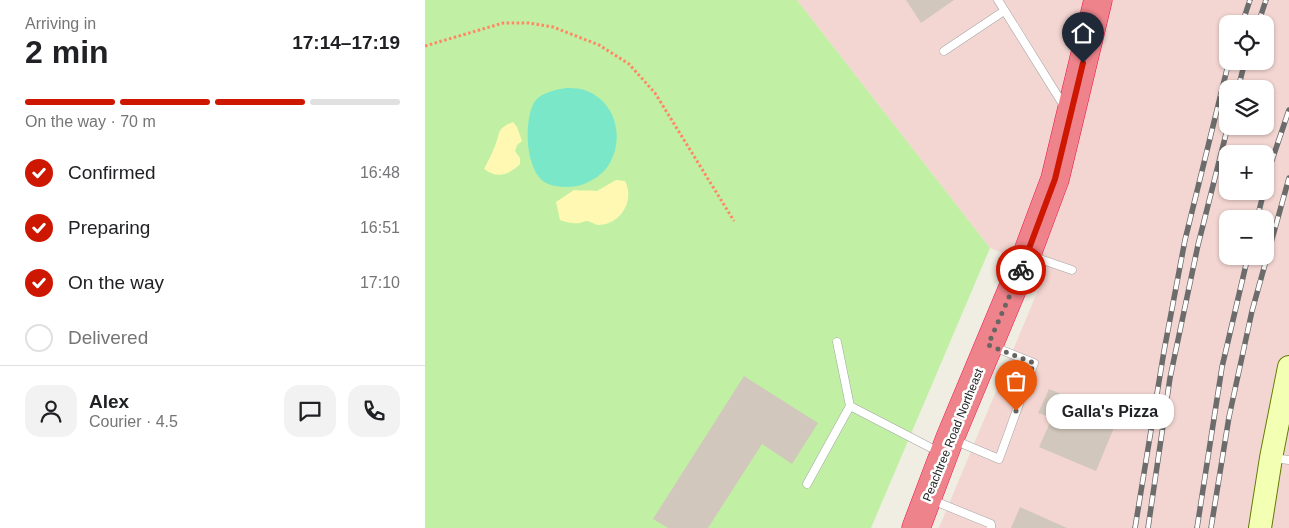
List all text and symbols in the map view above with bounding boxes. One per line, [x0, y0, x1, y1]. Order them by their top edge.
pin [1062, 12, 1104, 63]
text: Arriving in [25, 15, 96, 32]
map controls [1219, 15, 1274, 265]
button: locate [1219, 15, 1274, 70]
icon: home [1069, 19, 1097, 47]
text: 17:14–17:19 [292, 32, 400, 53]
text: 2 min [25, 34, 109, 70]
button: layers [1219, 80, 1274, 135]
text: On the way · 70 m [25, 113, 156, 130]
button: + [1219, 145, 1274, 200]
icon: check [25, 159, 53, 187]
text: Confirmed [68, 162, 156, 183]
text: 16:48 [360, 164, 400, 181]
button: − [1219, 210, 1274, 265]
icon: check [25, 214, 53, 242]
text: Preparing [68, 217, 150, 238]
text: 16:51 [360, 219, 400, 236]
courier [996, 245, 1046, 295]
icon: bike [1007, 256, 1035, 284]
icon: check [25, 269, 53, 297]
text: On the way [68, 272, 164, 293]
text: 17:10 [360, 274, 400, 291]
text: Delivered [68, 327, 148, 348]
pin [995, 360, 1037, 411]
street label: Peachtree Road Northeast [920, 366, 986, 503]
icon: bag [1002, 367, 1030, 395]
button: person [25, 385, 77, 437]
button: chat [284, 385, 336, 437]
button: phone [348, 385, 400, 437]
text: Alex [89, 391, 129, 412]
callout: Galla's Pizza [1046, 394, 1173, 428]
text: Galla's Pizza [1062, 403, 1158, 420]
text: Courier · 4.5 [89, 413, 178, 430]

